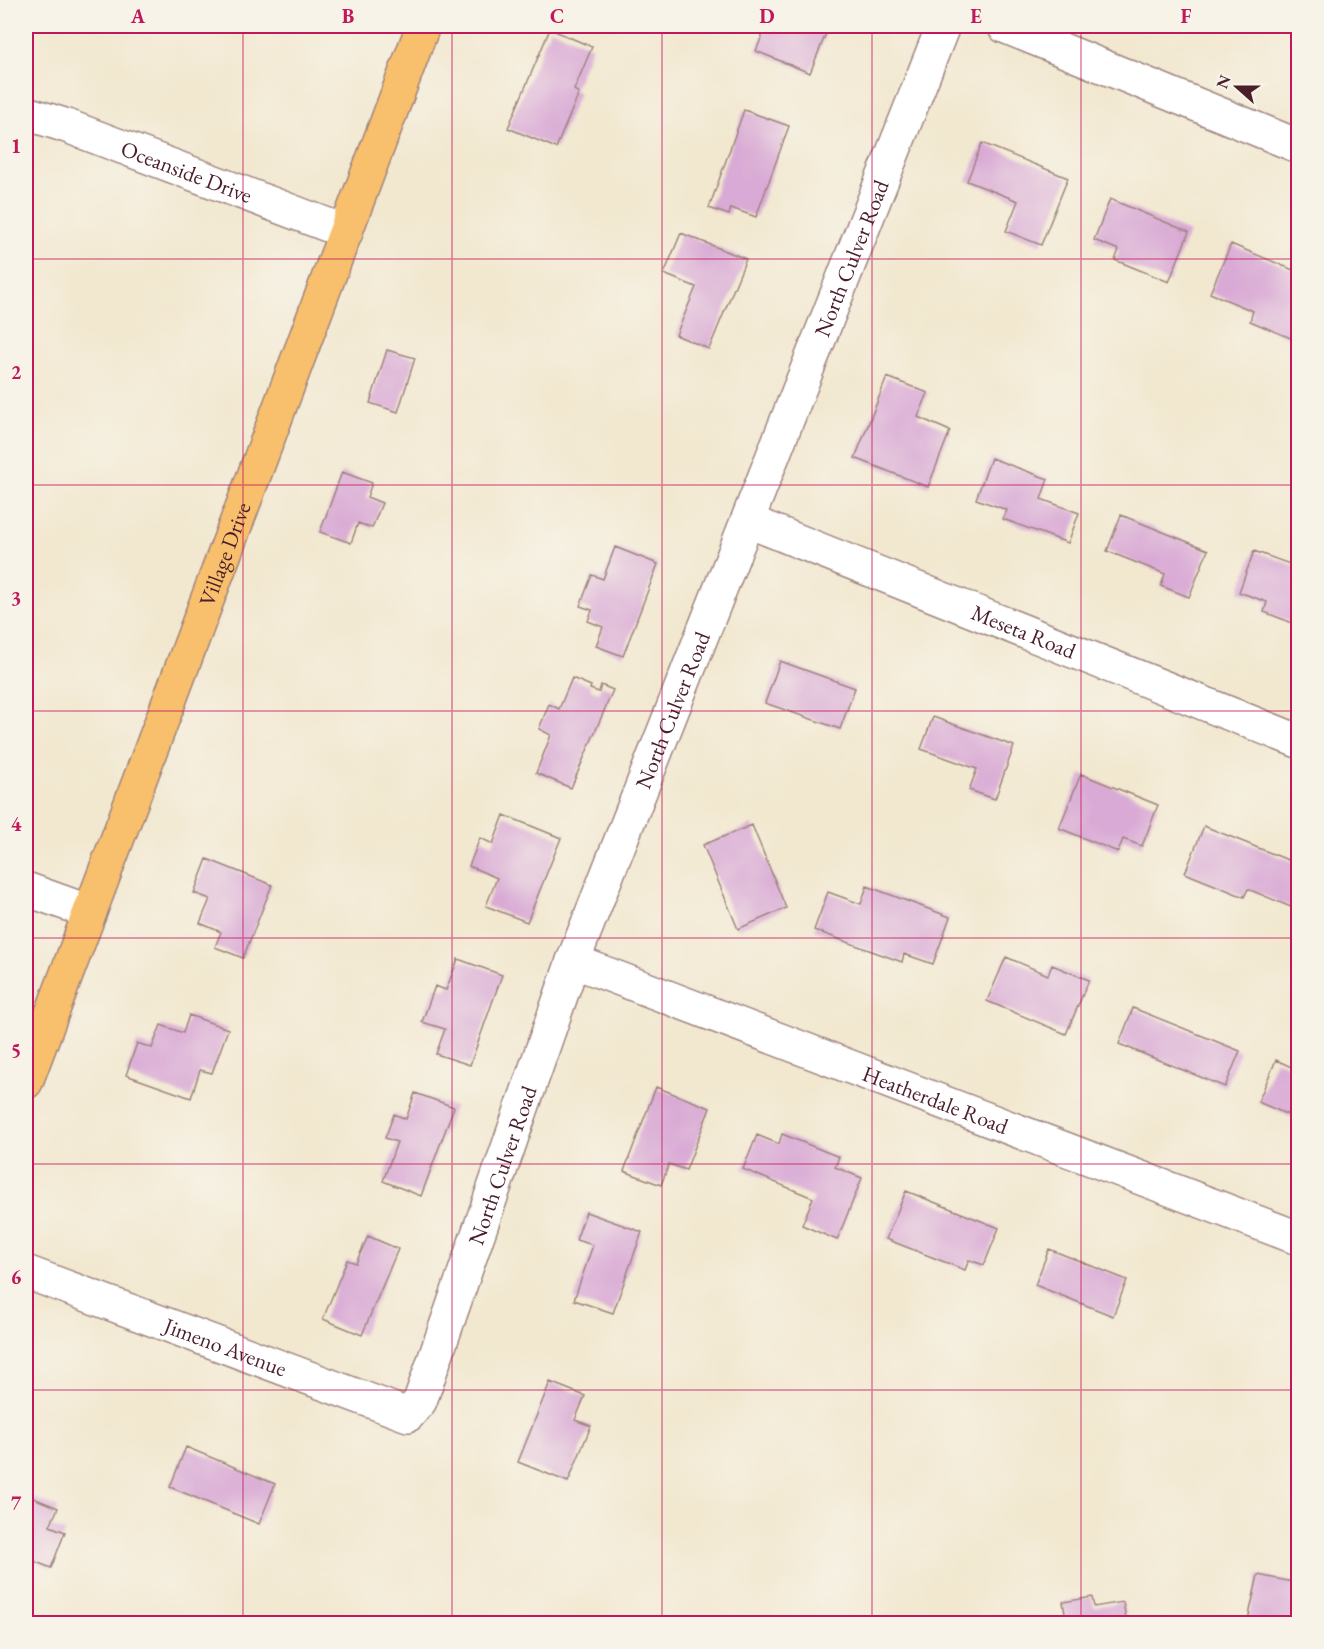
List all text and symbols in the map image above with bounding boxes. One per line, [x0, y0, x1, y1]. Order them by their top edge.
text: A [130, 3, 146, 29]
text: B [342, 3, 354, 29]
text: C [550, 3, 564, 29]
text: D [759, 3, 775, 29]
text: E [970, 3, 982, 29]
text: F [1181, 3, 1192, 29]
north arrow [1207, 57, 1267, 117]
text: N [1211, 72, 1236, 92]
text: 1 [11, 133, 21, 159]
street label: Oceanside Drive [117, 134, 256, 210]
street label: North Culver Road [807, 175, 896, 341]
text: 2 [11, 359, 22, 385]
street label: Village Drive [192, 498, 258, 610]
text: 3 [11, 585, 21, 611]
street label: Meseta Road [967, 598, 1081, 666]
street label: North Culver Road [629, 627, 717, 793]
text: 4 [11, 811, 22, 837]
text: 5 [11, 1037, 21, 1063]
street label: Heatherdale Road [858, 1059, 1013, 1141]
street label: North Culver Road [461, 1081, 544, 1249]
text: 6 [11, 1264, 22, 1290]
street label: Jimeno Avenue [158, 1310, 291, 1383]
text: 7 [11, 1490, 22, 1516]

